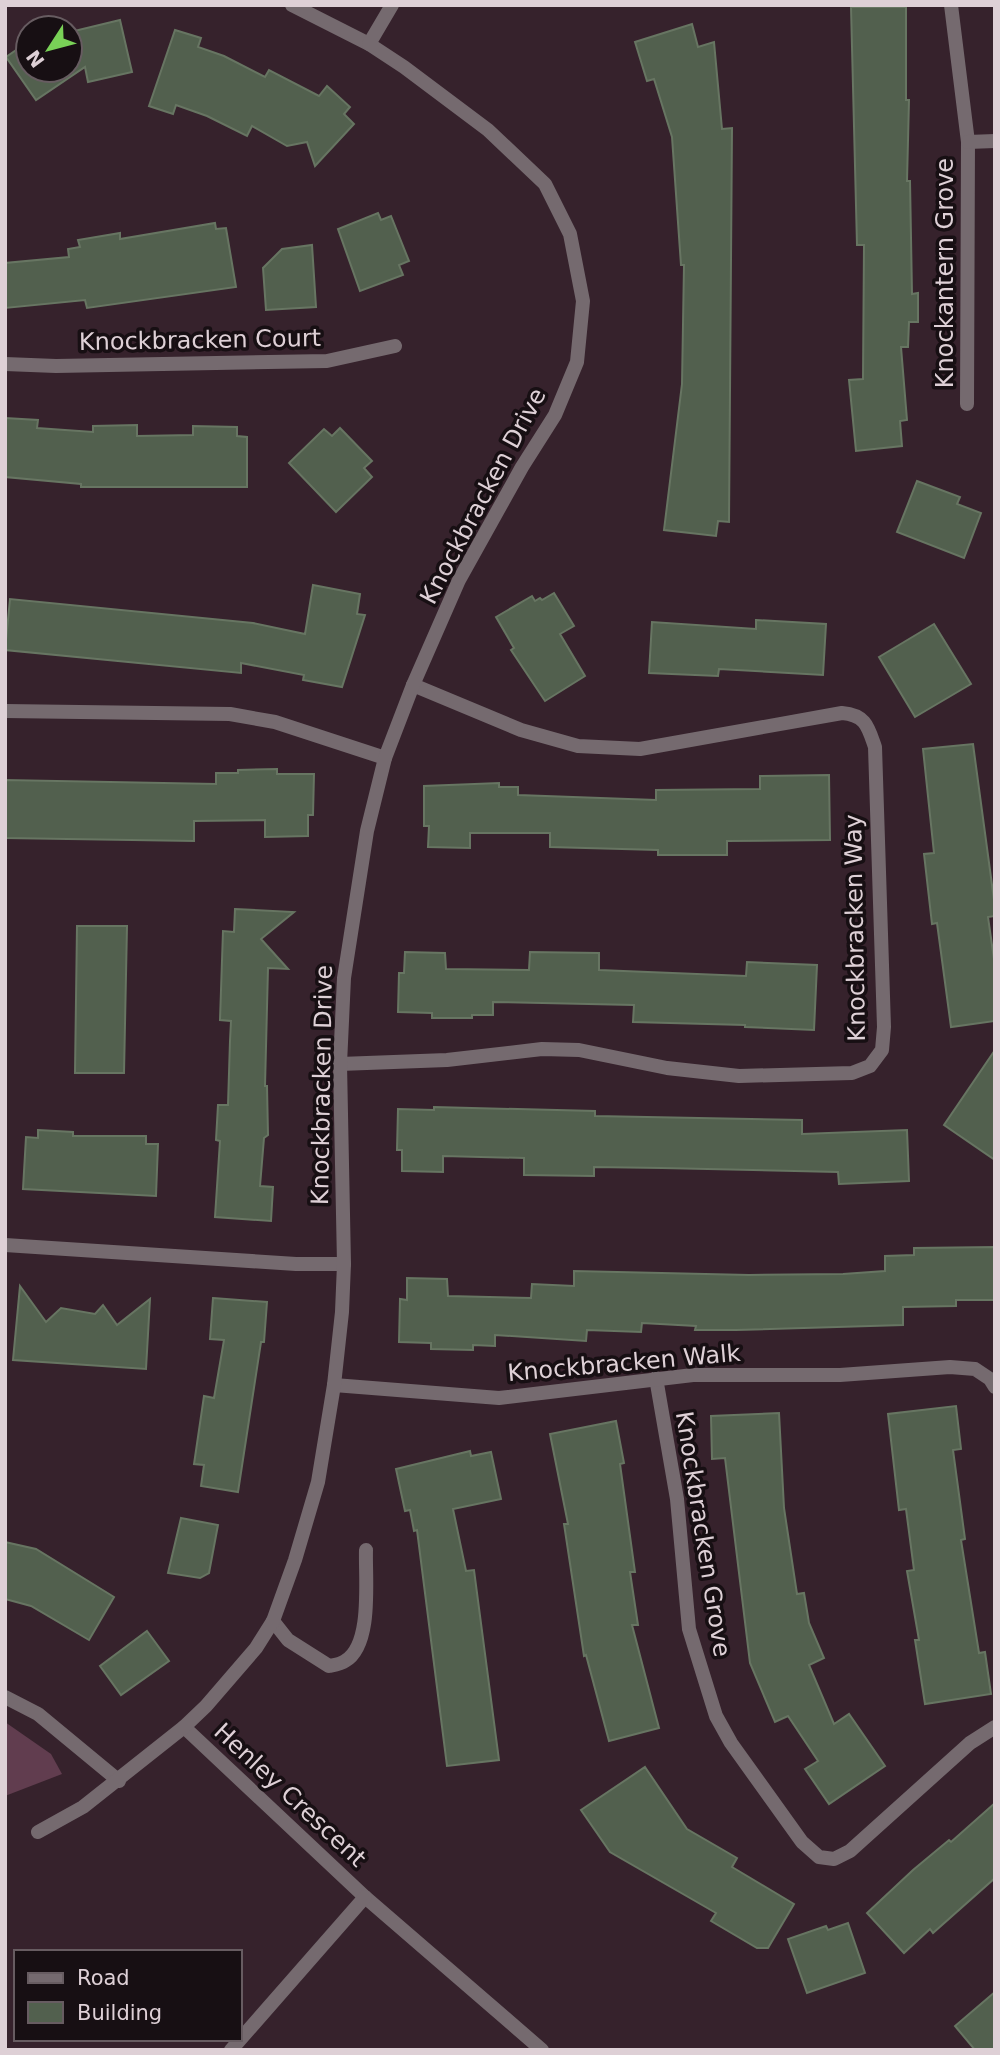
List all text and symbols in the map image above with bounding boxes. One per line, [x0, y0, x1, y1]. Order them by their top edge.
north arrow [14, 14, 84, 84]
text: N [22, 46, 49, 72]
street label: Knockantern Grove [931, 158, 959, 388]
street label: Knockbracken Court [79, 324, 321, 356]
street label: Knockbracken Drive [414, 383, 552, 609]
street label: Knockbracken Way [839, 814, 871, 1042]
street label: Knockbracken Drive [306, 965, 338, 1205]
street label: Knockbracken Walk [506, 1339, 742, 1387]
street label: Knockbracken Grove [670, 1409, 736, 1659]
street label: Henley Crescent [208, 1717, 372, 1873]
legend [14, 1950, 242, 2041]
text: Road [77, 1966, 130, 1990]
text: Building [77, 2001, 162, 2025]

